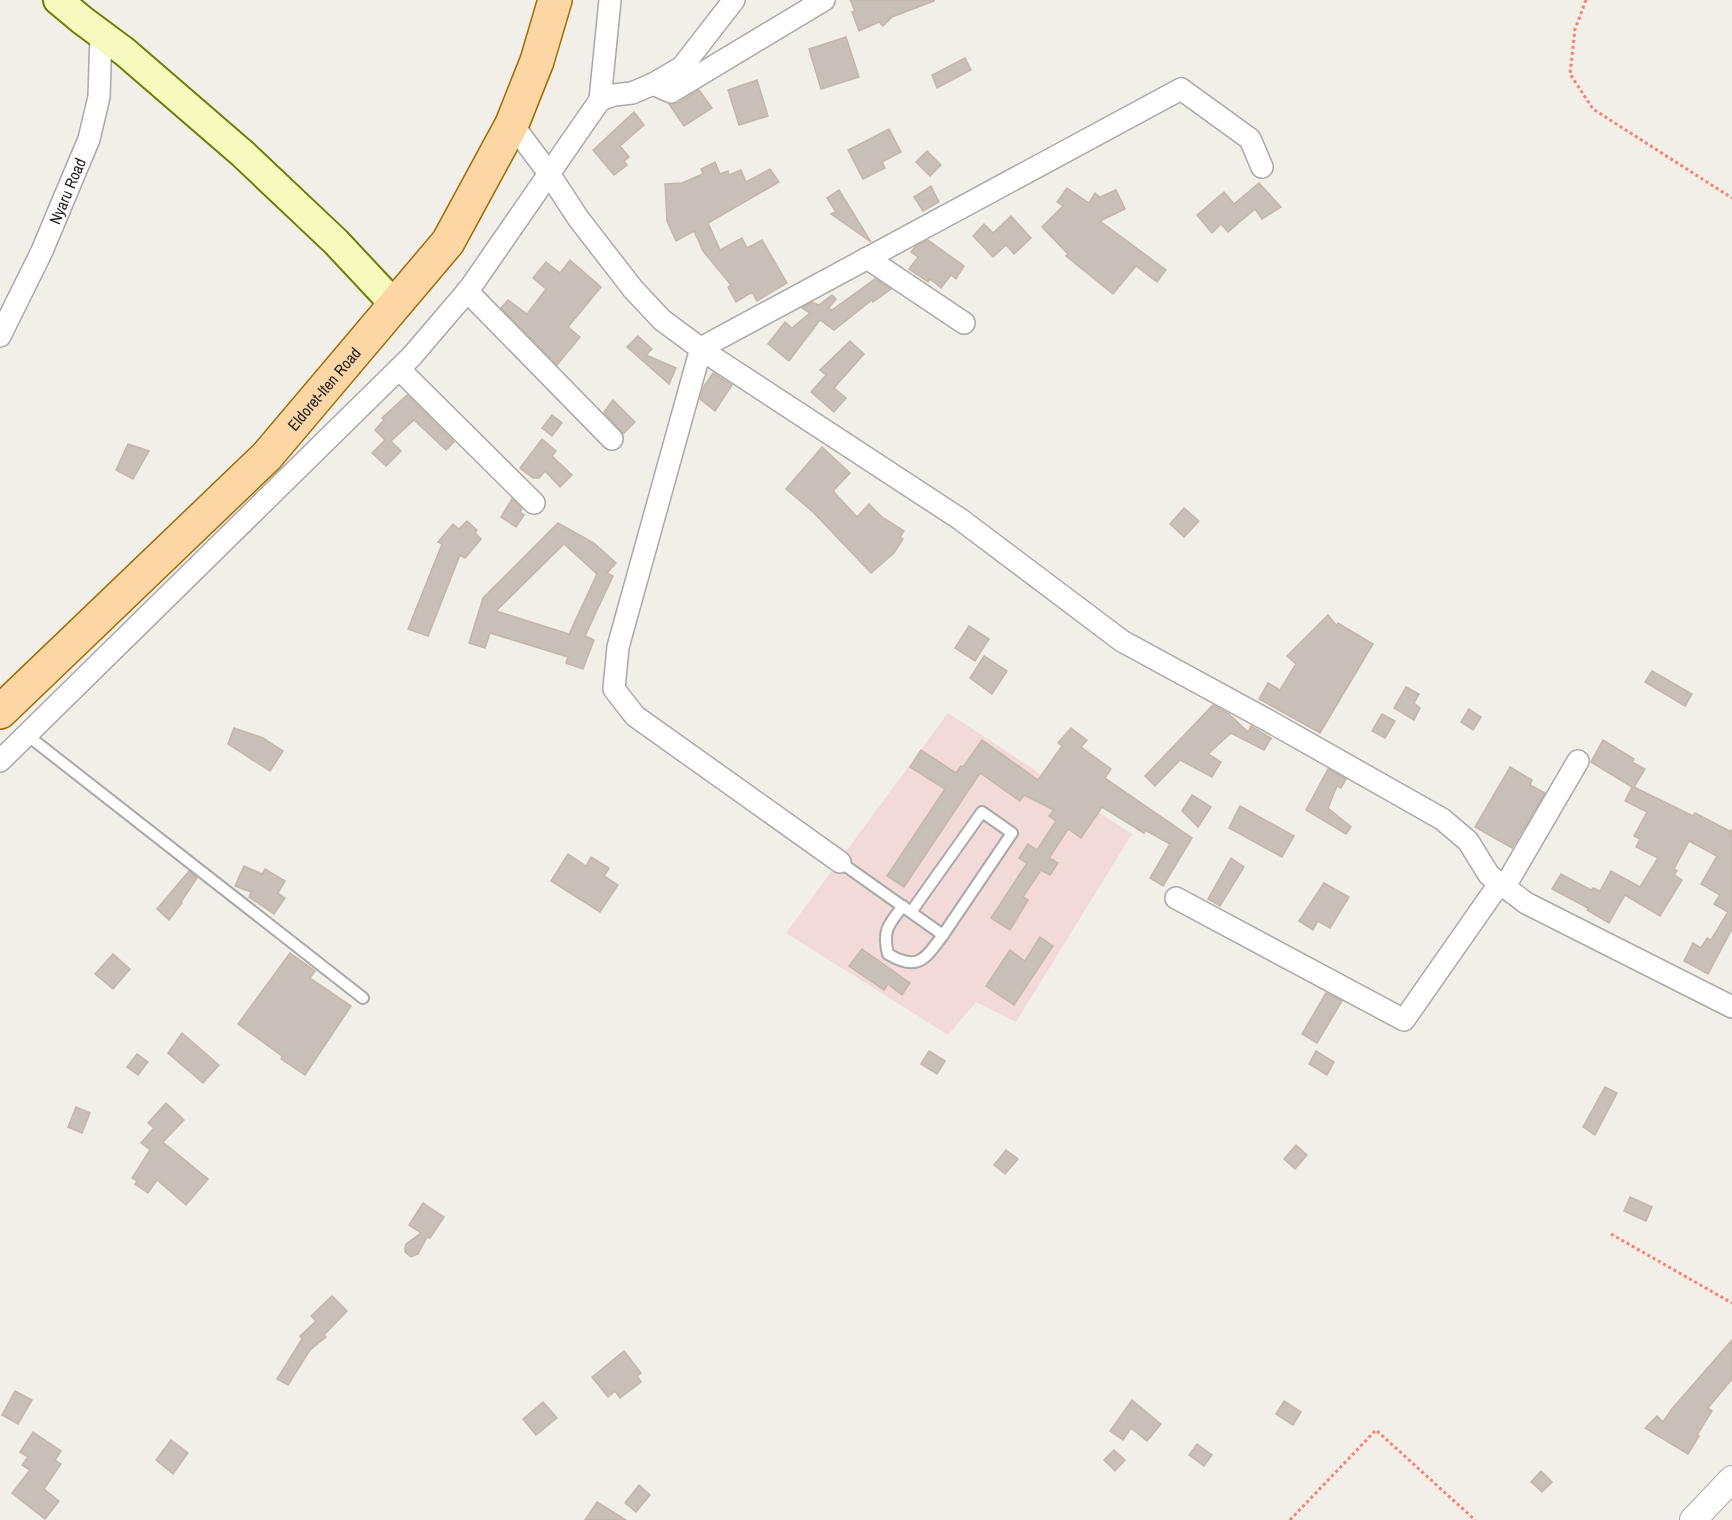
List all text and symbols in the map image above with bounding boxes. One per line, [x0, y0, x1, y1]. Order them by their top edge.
street label: Nyaru Road [44, 154, 91, 227]
street label: Eldoret-Iten Road [282, 342, 366, 435]

